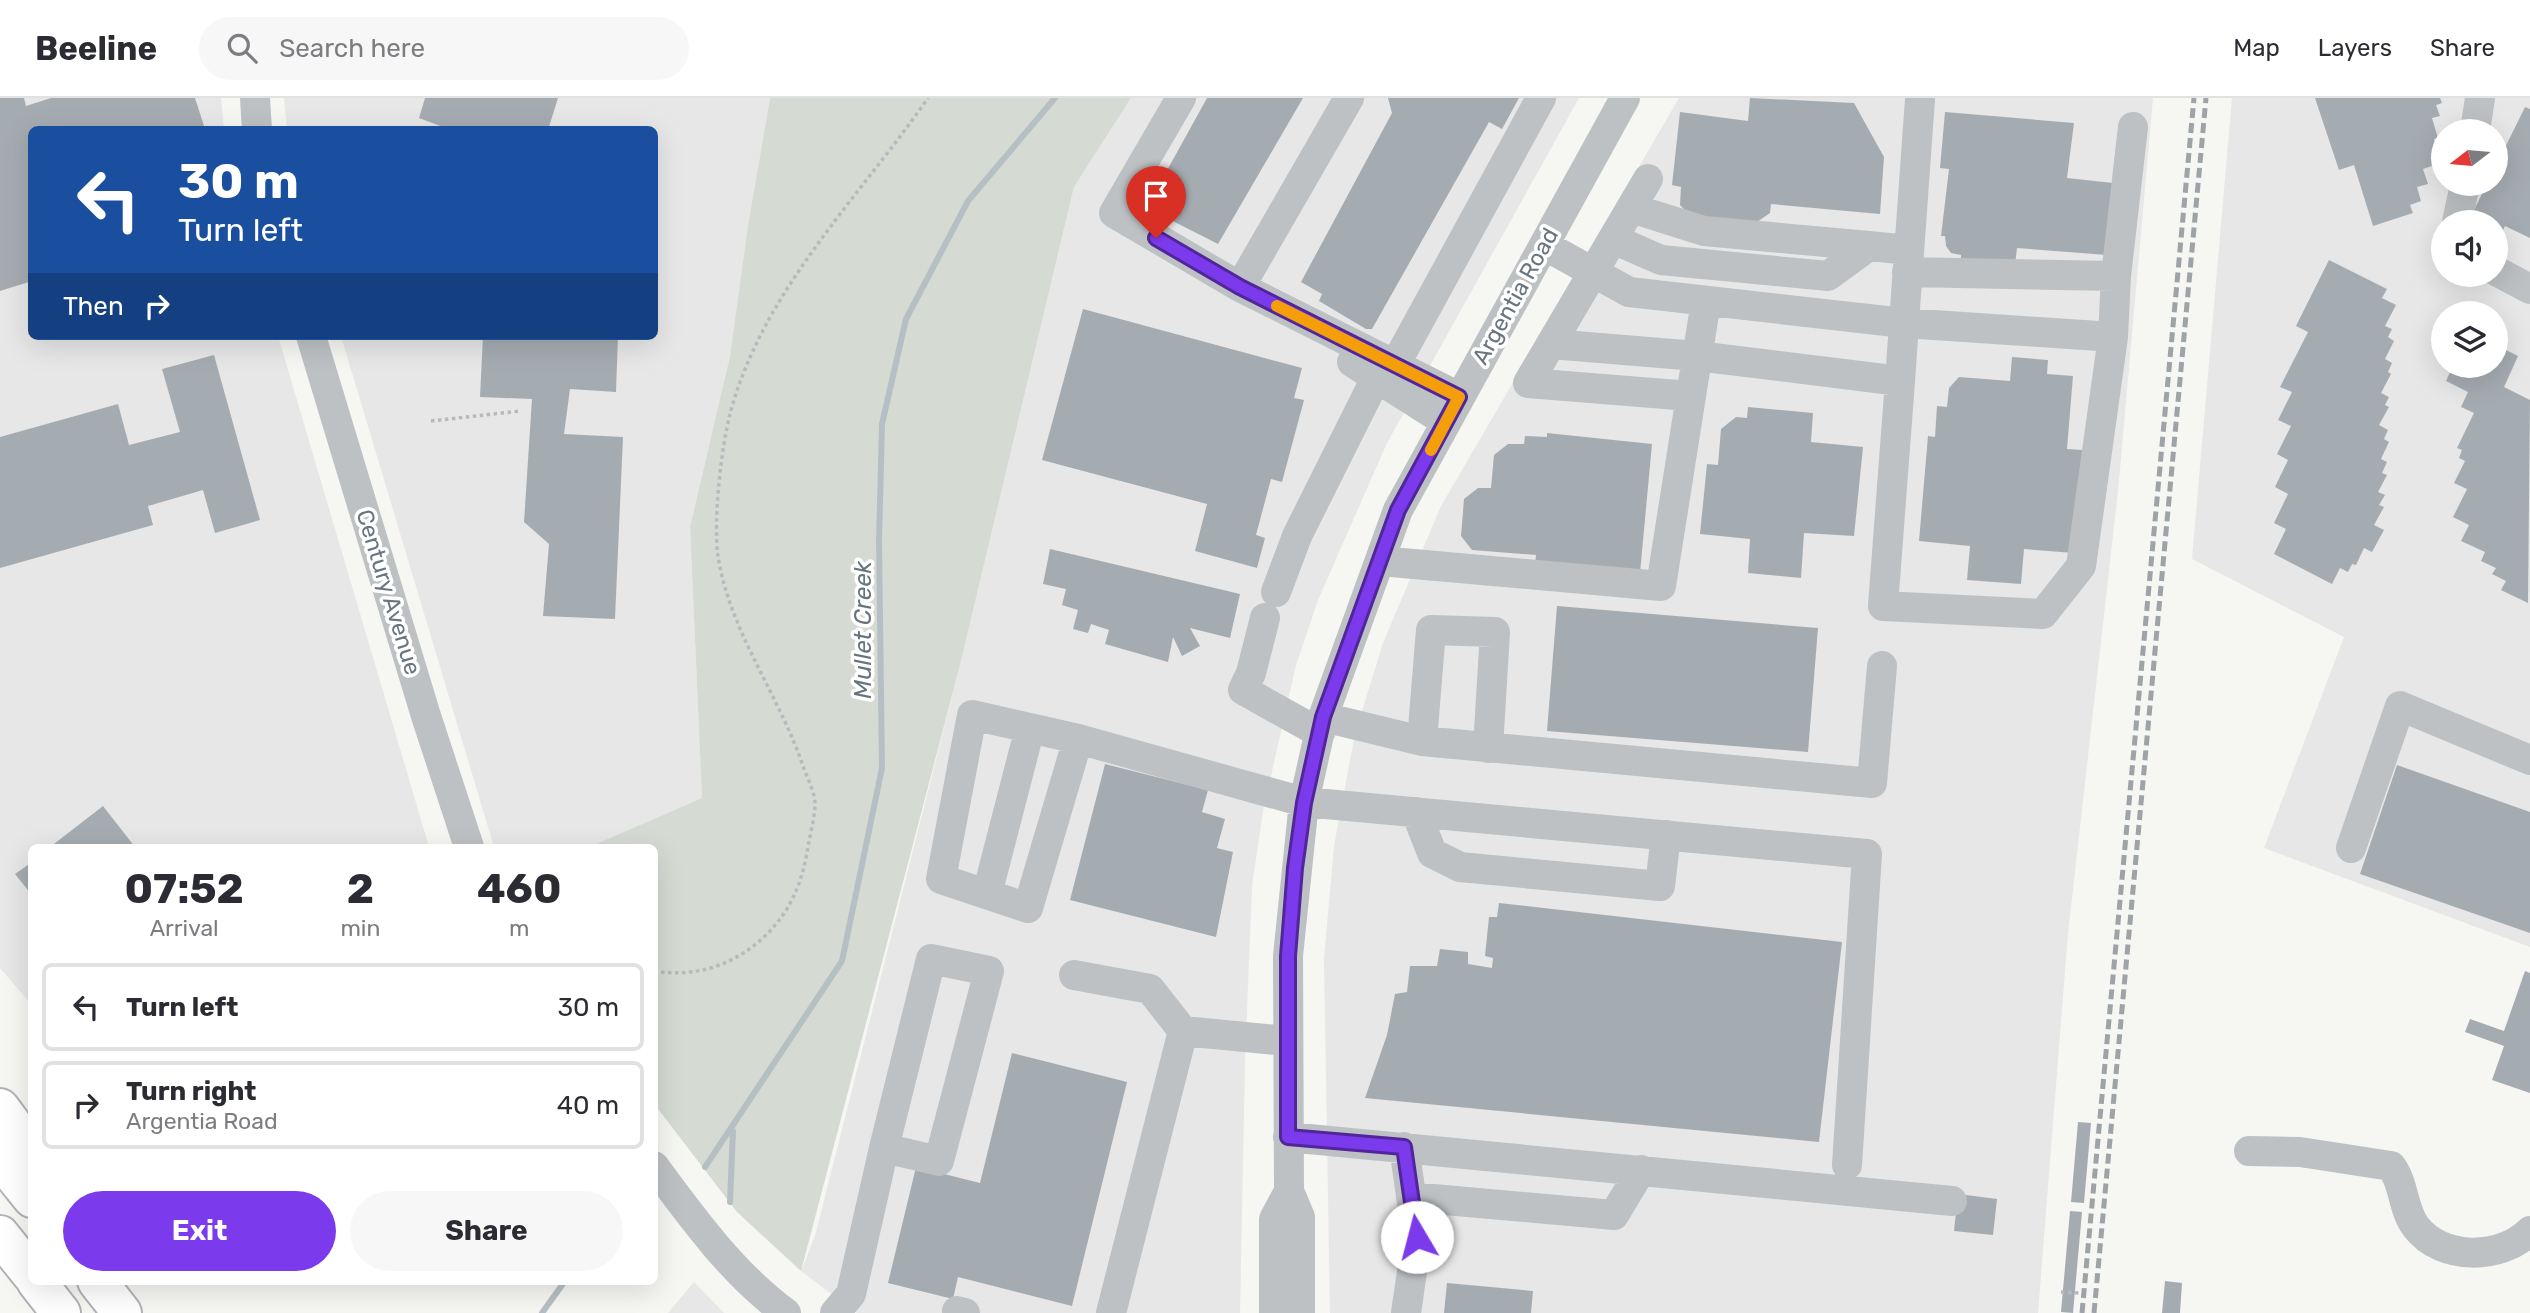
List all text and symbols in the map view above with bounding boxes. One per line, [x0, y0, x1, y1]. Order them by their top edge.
search box [199, 17, 689, 80]
text: Beeline [35, 29, 157, 68]
icon: search [223, 29, 261, 67]
text: Search here [279, 33, 425, 64]
text: Map [2233, 34, 2280, 62]
text: Layers [2318, 34, 2392, 62]
text: Share [2430, 34, 2495, 62]
north arrow [2431, 119, 2508, 196]
map controls [2431, 119, 2508, 378]
text: 30 m [178, 152, 299, 210]
icon: left [63, 154, 154, 245]
pin [1126, 166, 1186, 238]
icon: arrive [1137, 177, 1175, 215]
button: sound [2431, 210, 2508, 287]
text: Turn left [178, 211, 303, 249]
street label: Argentia Road [1466, 223, 1564, 369]
icon: right [138, 287, 176, 325]
text: Then [63, 291, 124, 322]
button: layers [2431, 301, 2508, 378]
street label: Century Avenue [351, 506, 427, 678]
water label: Mullet Creek [849, 560, 877, 699]
text: 07:52 [125, 864, 244, 914]
text: 2 [347, 864, 374, 914]
text: 460 [477, 864, 561, 914]
text: Arrival [150, 914, 219, 942]
text: min [340, 914, 380, 942]
text: m [509, 914, 529, 942]
icon: left [67, 988, 105, 1026]
text: Turn left [126, 992, 238, 1023]
text: 30 m [557, 992, 619, 1023]
text: Turn right [126, 1076, 256, 1107]
icon: right [67, 1086, 105, 1124]
text: 40 m [557, 1090, 619, 1121]
text: Argentia Road [126, 1107, 278, 1135]
button: Exit [63, 1191, 336, 1271]
button: Share [350, 1191, 623, 1271]
position arrow [1380, 1200, 1454, 1274]

